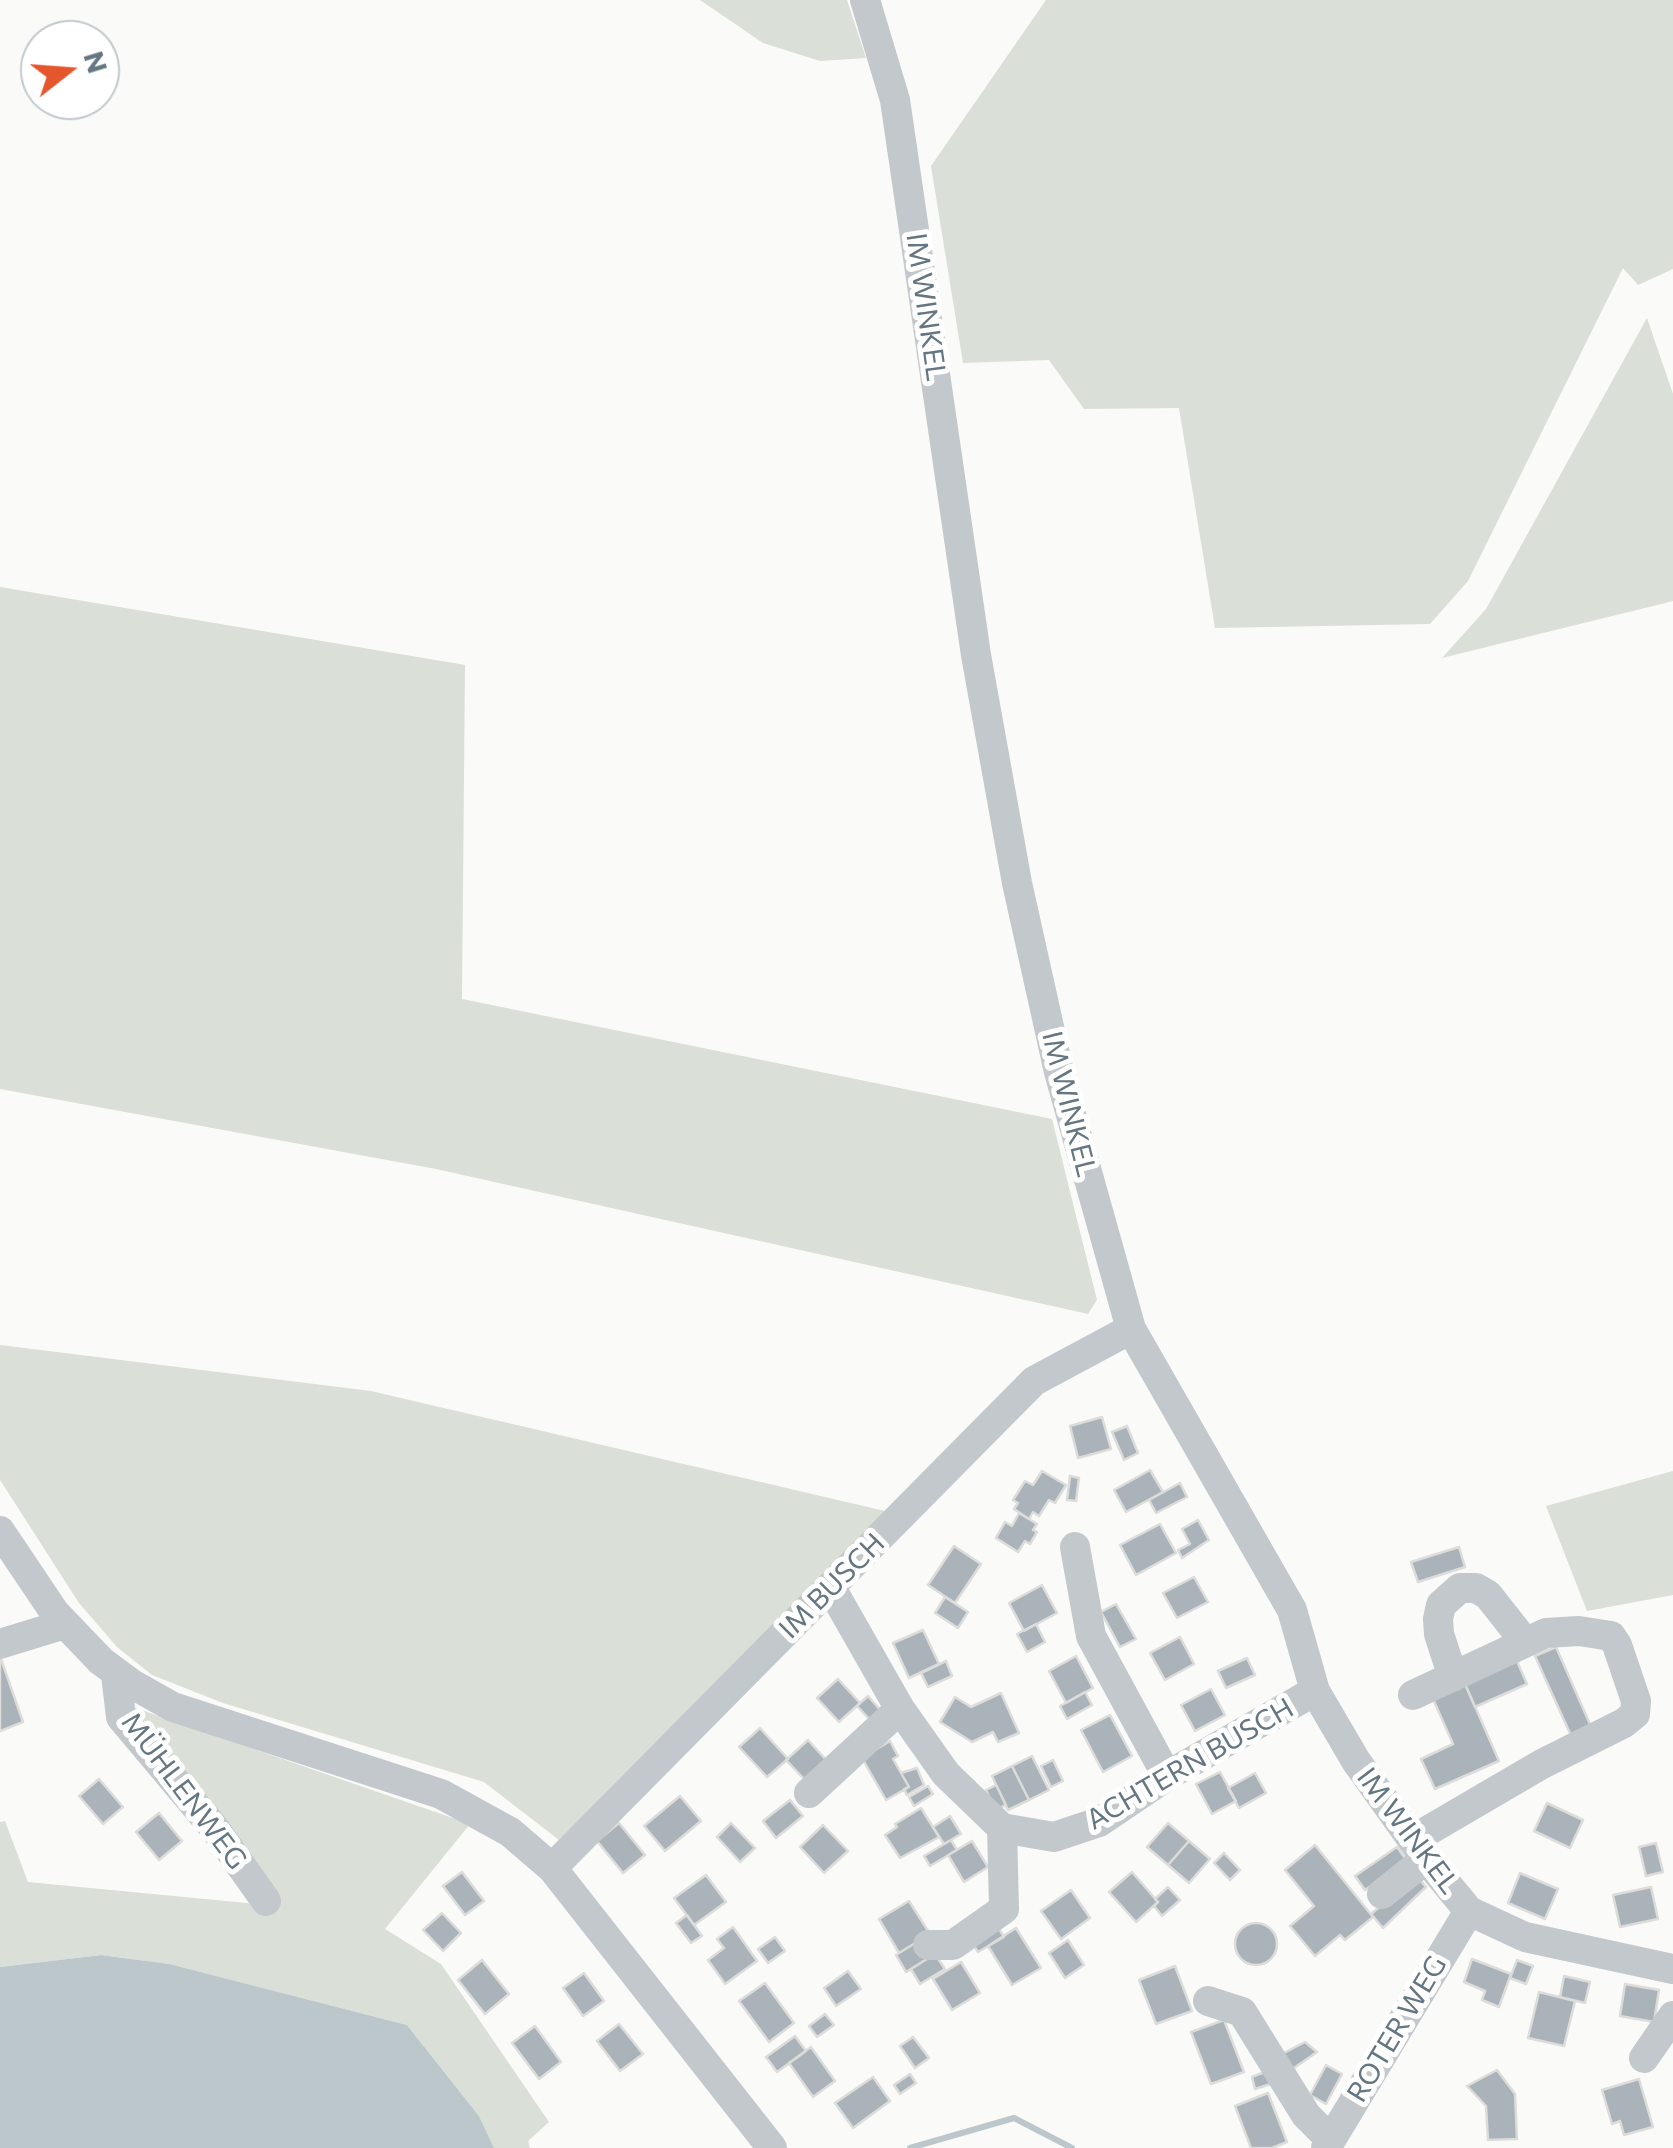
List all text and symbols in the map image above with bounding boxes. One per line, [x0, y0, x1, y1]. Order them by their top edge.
north arrow [20, 20, 120, 120]
text: N [77, 47, 116, 77]
street label: IM WINKEL [899, 231, 953, 383]
street label: IM WINKEL [1035, 1028, 1103, 1180]
street label: IM BUSCH [772, 1526, 892, 1646]
street label: ACHTERN BUSCH [1080, 1691, 1300, 1837]
street label: MÜHLENWEG [114, 1706, 254, 1876]
street label: IM WINKEL [1350, 1761, 1466, 1901]
street label: ROTER WEG [1340, 1950, 1454, 2108]

